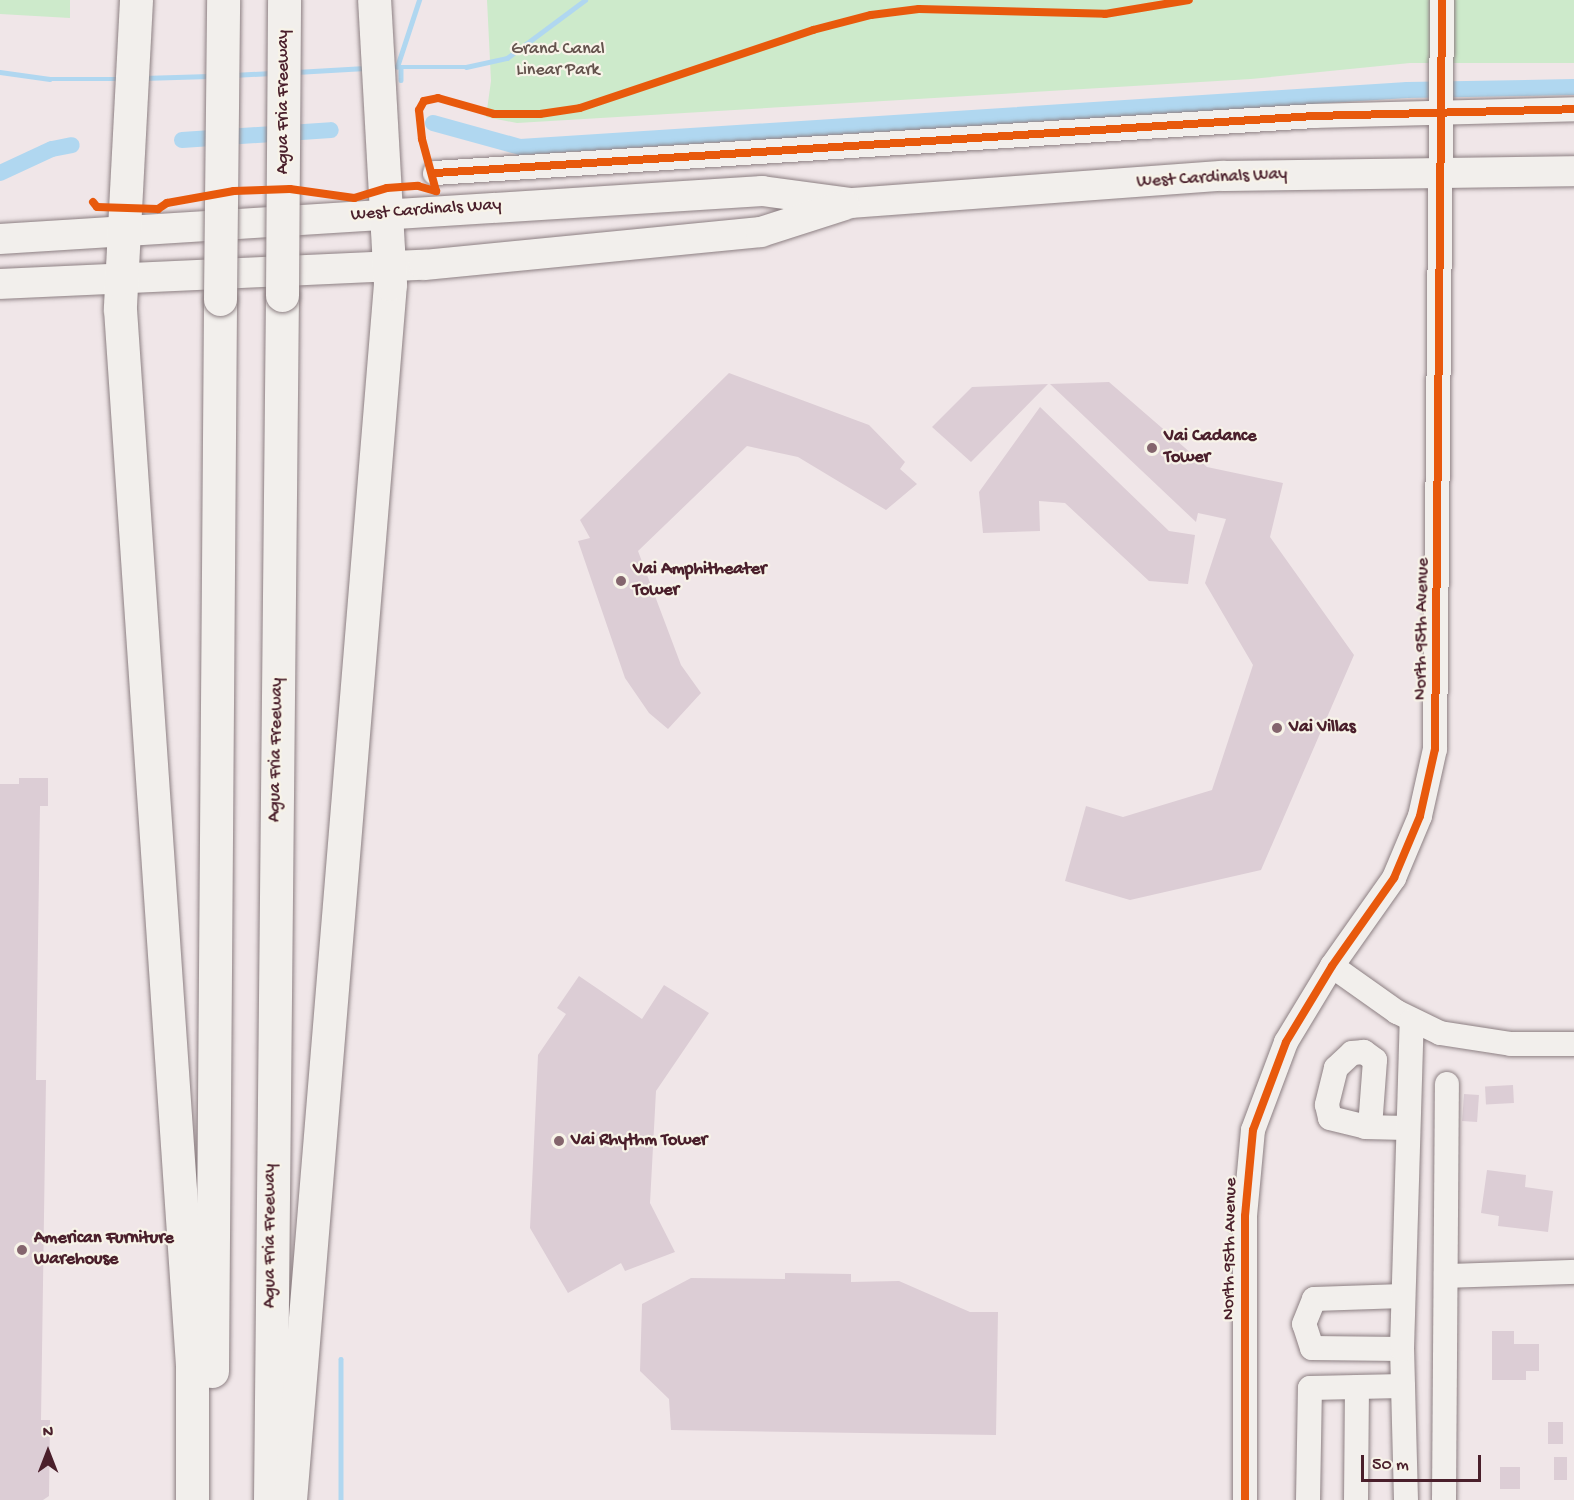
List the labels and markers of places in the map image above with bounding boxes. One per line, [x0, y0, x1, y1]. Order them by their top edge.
place label: Vai Cadance Tower [1164, 427, 1256, 470]
marker: Vai Cadance Tower [1145, 441, 1159, 455]
place label: Vai Amphitheater Tower [633, 560, 766, 602]
marker: Vai Amphitheater Tower [614, 574, 628, 588]
place label: Vai Villas [1289, 717, 1356, 739]
marker: Vai Villas [1270, 721, 1284, 735]
place label: Vai Rhythm Tower [571, 1130, 707, 1152]
marker: Vai Rhythm Tower [552, 1134, 566, 1148]
place label: American Furniture Warehouse [34, 1229, 174, 1272]
marker: American Furniture Warehouse [15, 1243, 29, 1257]

